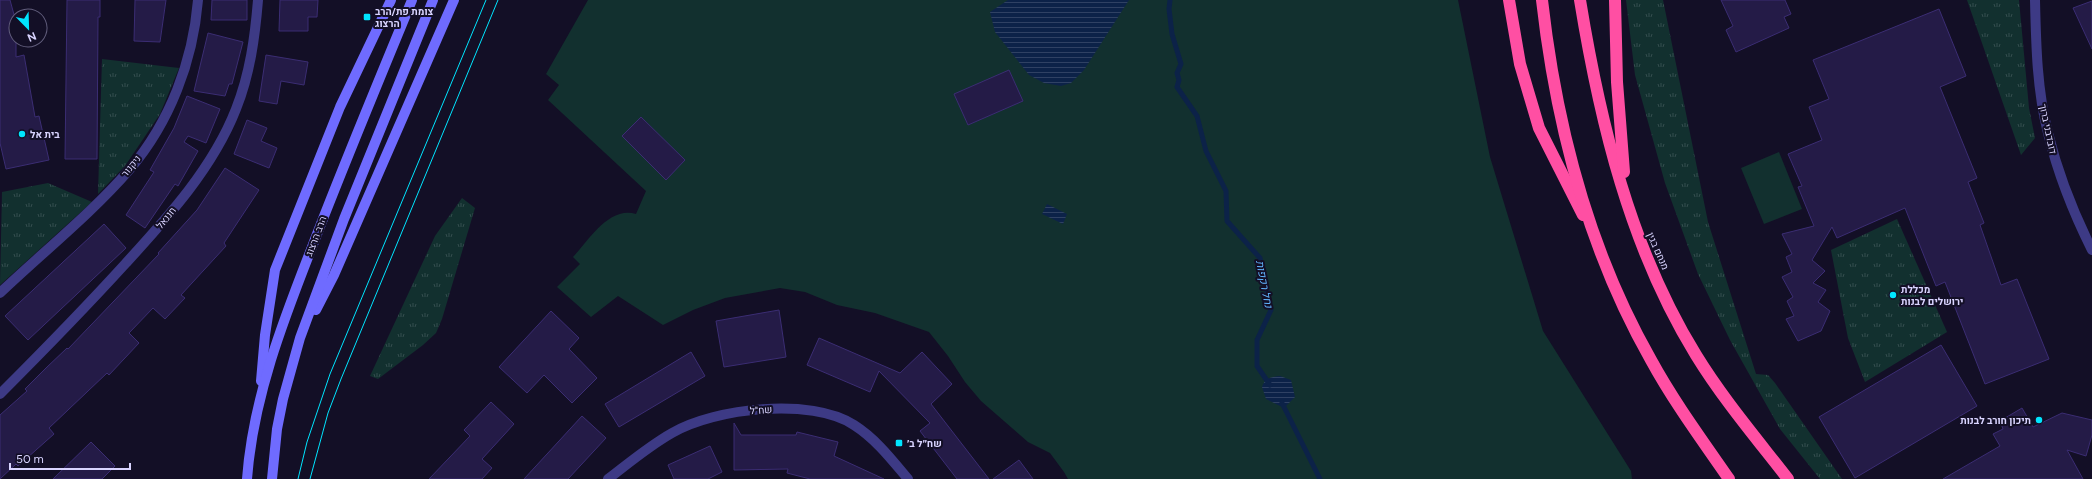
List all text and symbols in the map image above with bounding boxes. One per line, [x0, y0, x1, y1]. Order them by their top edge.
place label: צומת פת/הרב הרצוג [375, 5, 434, 30]
north arrow [8, 8, 48, 48]
marker: צומת פת/הרב הרצוג [362, 12, 372, 22]
text: N [25, 29, 38, 44]
street label: דובדבני ברוך [2036, 103, 2060, 155]
place label: בית אל [30, 128, 60, 141]
marker: בית אל [17, 129, 27, 139]
street label: ניקנור [118, 152, 144, 180]
street label: חננאל [153, 204, 179, 232]
street label: הרב הרצוג [302, 214, 330, 258]
street label: מנחם בגין [1644, 230, 1672, 272]
water label: נחל רקפות [1253, 259, 1275, 310]
place label: מכללת ירושלים לבנות [1901, 283, 1963, 308]
marker: מכללת ירושלים לבנות [1888, 290, 1898, 300]
street label: שח"ל [749, 403, 773, 417]
place label: תיכון חורב לבנות [1960, 414, 2031, 427]
marker: תיכון חורב לבנות [2034, 415, 2044, 425]
place label: שח״ל ב׳ [907, 437, 942, 450]
marker: שח״ל ב׳ [894, 438, 904, 448]
scale bar [10, 445, 130, 471]
text: 50 m [16, 452, 44, 466]

